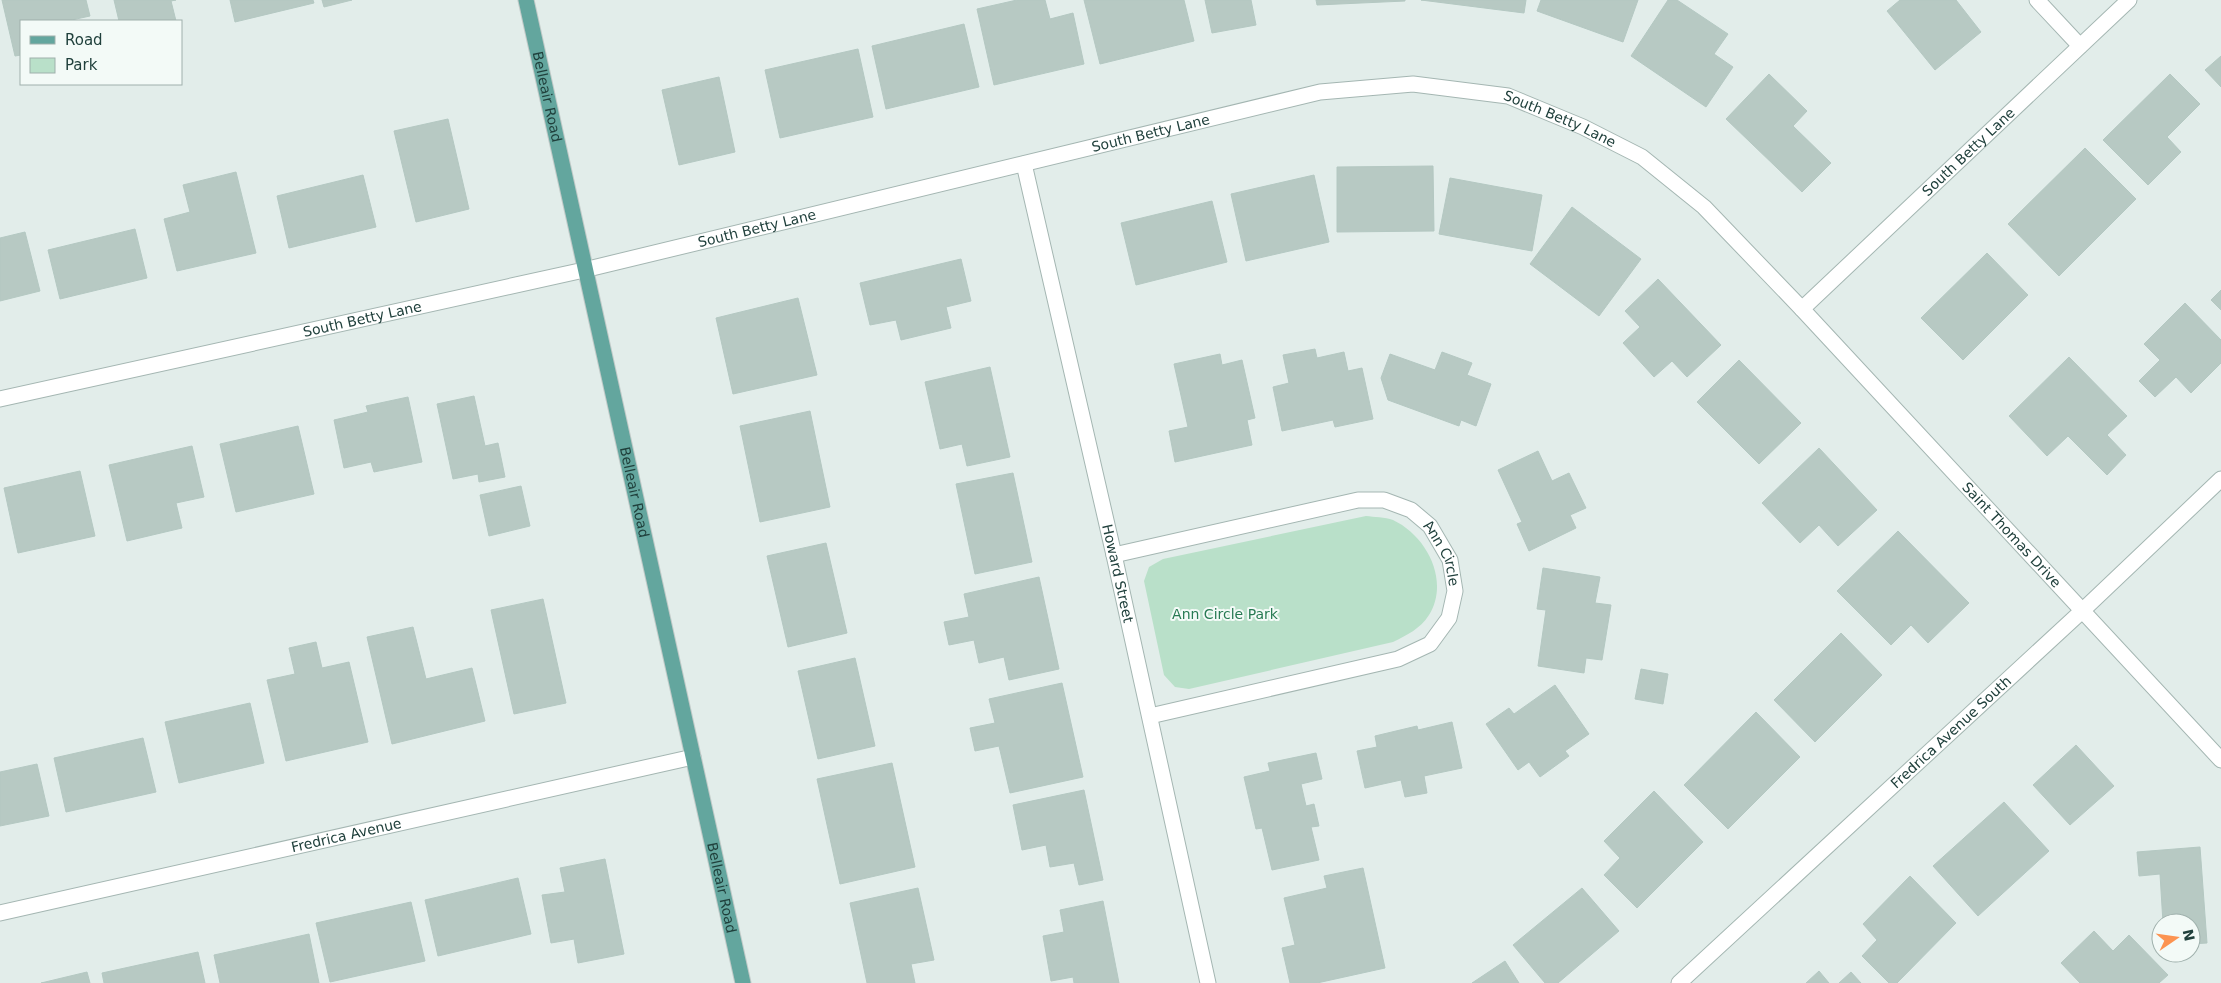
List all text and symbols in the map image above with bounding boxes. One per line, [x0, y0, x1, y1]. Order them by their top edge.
legend [20, 20, 182, 85]
text: Road [65, 31, 103, 49]
street label: Belleair Road [530, 50, 565, 144]
text: Park [65, 56, 98, 74]
street label: South Betty Lane [1501, 87, 1619, 150]
street label: South Betty Lane [1919, 104, 2018, 199]
street label: South Betty Lane [1090, 111, 1211, 155]
street label: South Betty Lane [696, 206, 818, 250]
street label: South Betty Lane [301, 298, 423, 340]
street label: Belleair Road [617, 445, 652, 539]
street label: Saint Thomas Drive [1959, 479, 2064, 591]
street label: Ann Circle [1421, 516, 1462, 587]
street label: Howard Street [1099, 522, 1137, 625]
park label: Ann Circle Park [1172, 606, 1279, 622]
street label: Fredrica Avenue South [1888, 673, 2014, 791]
street label: Fredrica Avenue [290, 815, 403, 855]
street label: Belleair Road [704, 841, 740, 935]
north arrow [2151, 913, 2201, 963]
text: N [2180, 928, 2198, 943]

